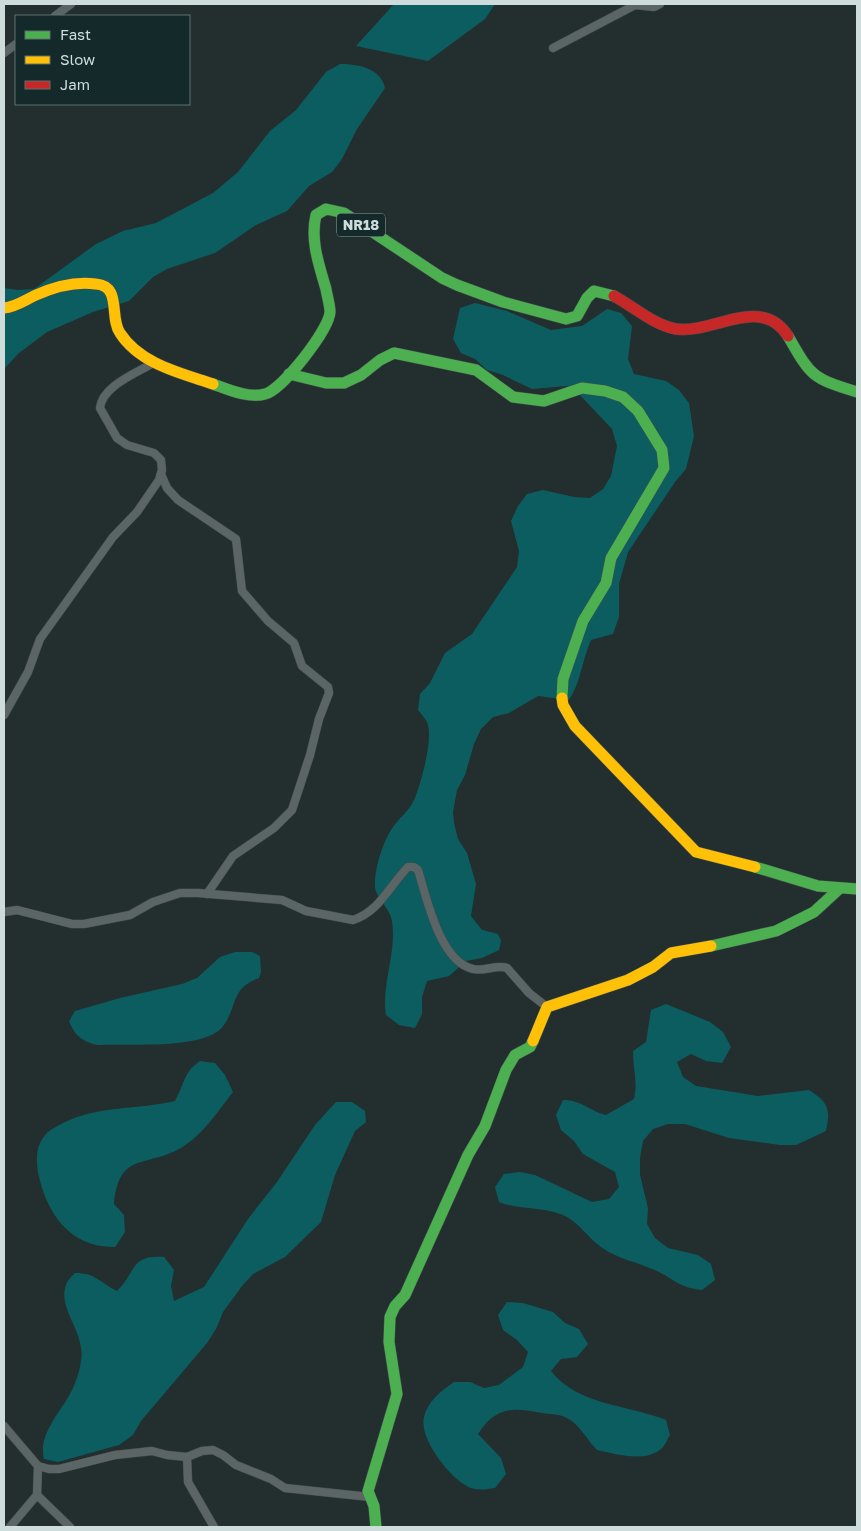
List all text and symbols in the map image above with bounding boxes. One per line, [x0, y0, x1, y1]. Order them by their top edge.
legend [15, 15, 190, 105]
text: Fast [60, 25, 91, 43]
text: Slow [60, 50, 95, 68]
text: Jam [60, 75, 90, 93]
road number: NR18 [337, 214, 385, 236]

